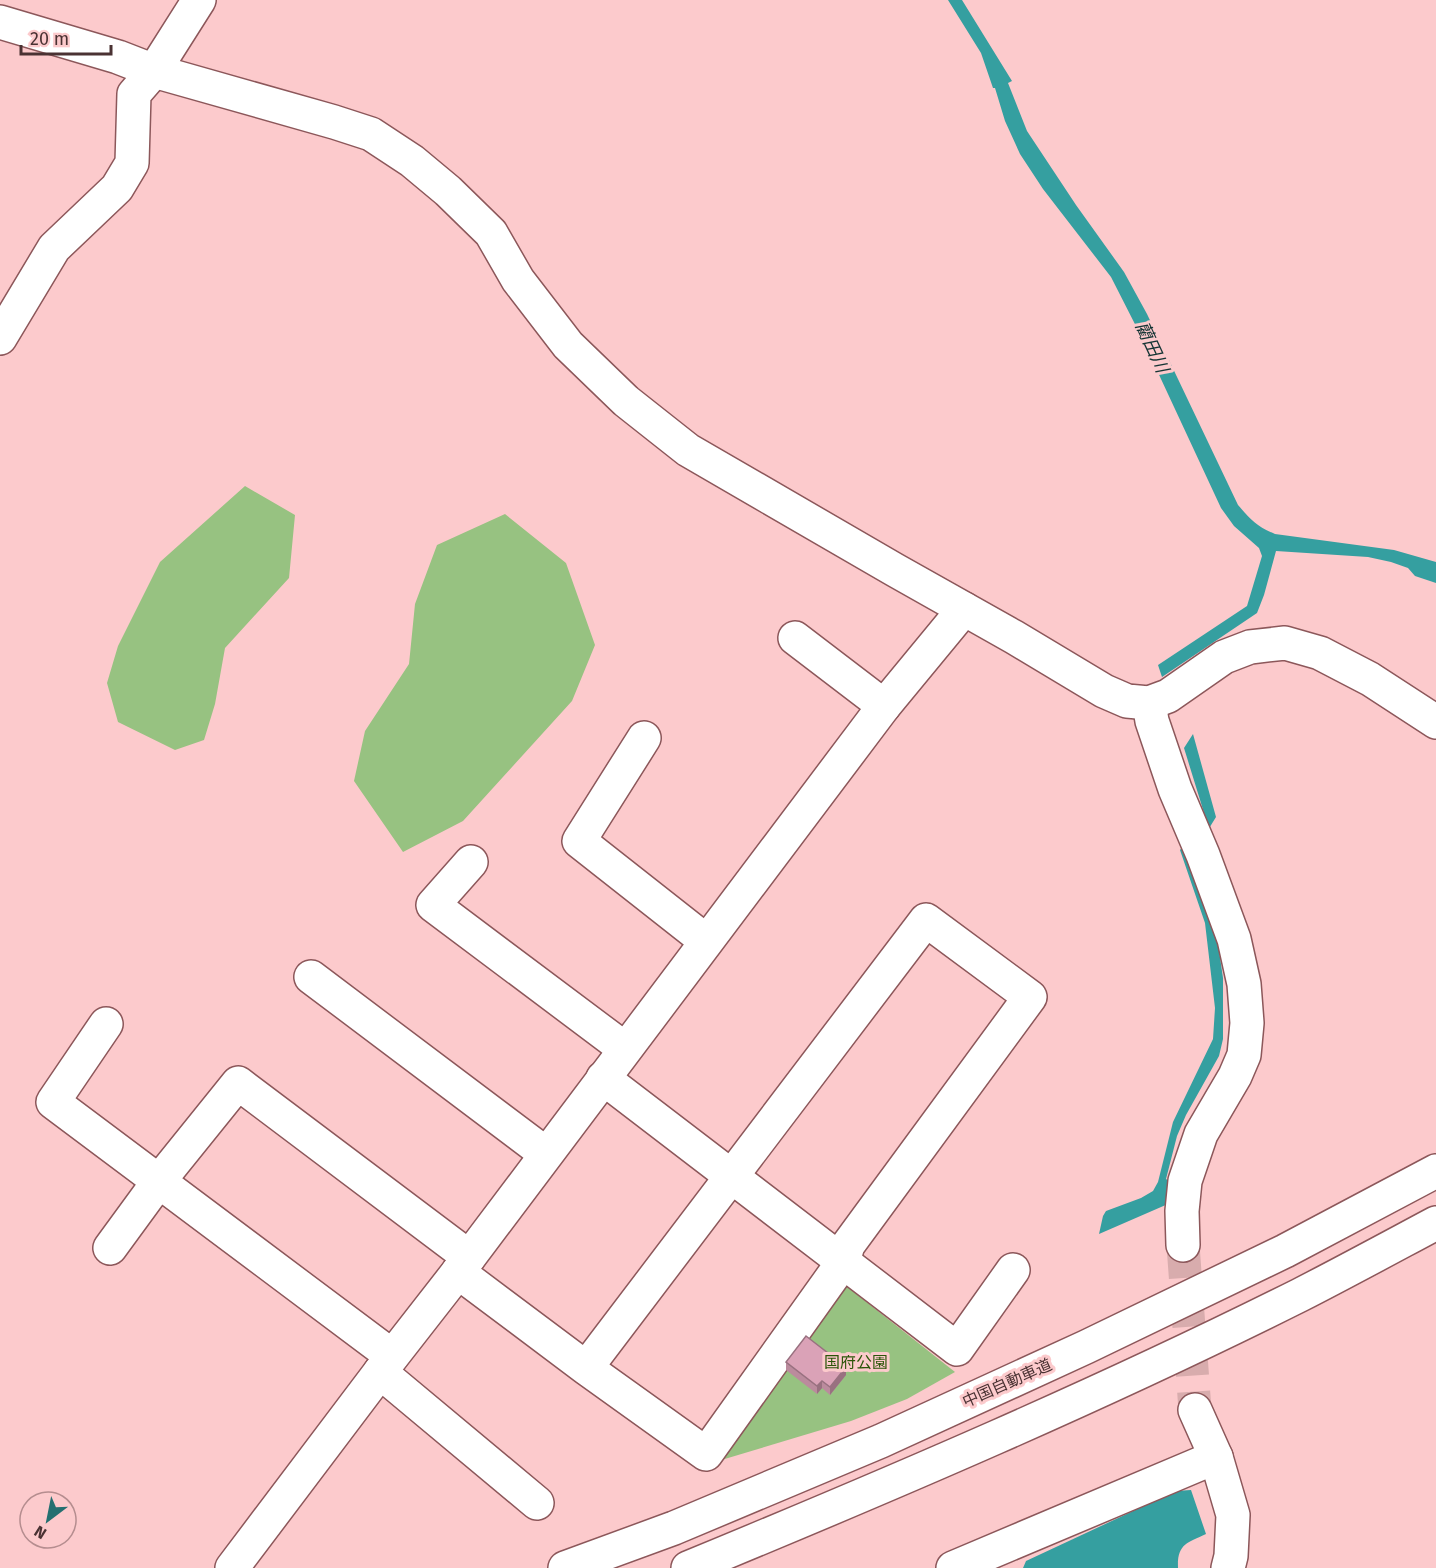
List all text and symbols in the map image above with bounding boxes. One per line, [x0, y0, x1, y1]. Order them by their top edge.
scale bar [21, 18, 111, 56]
text: 20 m [30, 28, 69, 50]
water label: 藺田川 [1131, 318, 1174, 378]
park label: 国府公園 [824, 1353, 888, 1372]
street label: 中国自動車道 [959, 1355, 1055, 1411]
north arrow [18, 1490, 78, 1550]
text: N [31, 1521, 50, 1543]

